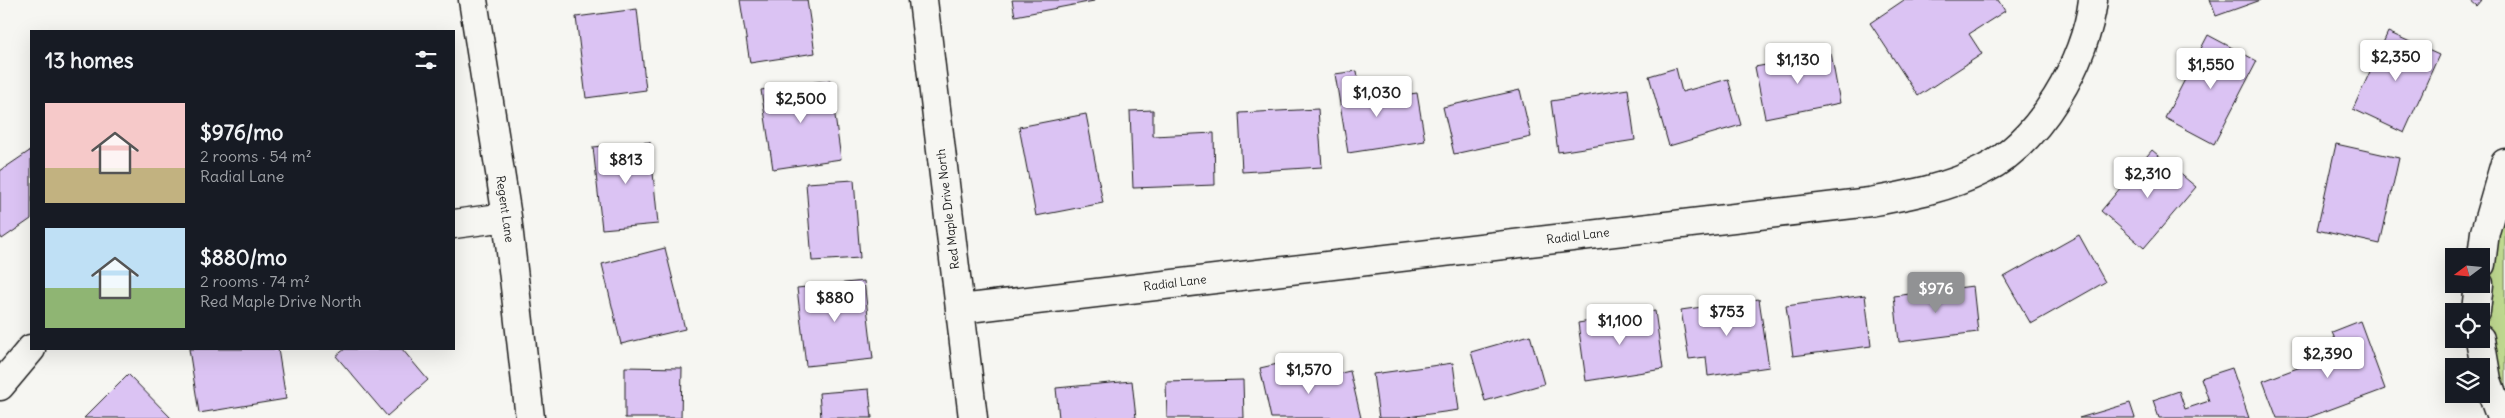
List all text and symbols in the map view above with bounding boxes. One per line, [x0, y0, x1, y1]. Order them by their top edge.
pin: $2,350 [2355, 39, 2437, 82]
pin: $1,130 [1757, 42, 1839, 85]
icon: filters [412, 46, 440, 74]
text: $2,350 [2371, 46, 2421, 66]
text: 13 homes [45, 47, 133, 74]
pin: $1,550 [2170, 48, 2252, 90]
text: $1,130 [1776, 49, 1820, 69]
text: $1,550 [2187, 54, 2235, 74]
pin: $1,030 [1336, 76, 1418, 118]
pin: $2,500 [760, 82, 842, 124]
text: $1,030 [1353, 82, 1401, 102]
text: $2,500 [775, 88, 827, 108]
text: $976/mo [200, 119, 283, 146]
icon: home [85, 123, 145, 183]
pin: $813 [596, 142, 656, 185]
text: 2 rooms · 54 m² [200, 146, 312, 166]
street label: Red Maple Drive North [933, 148, 962, 270]
text: $813 [609, 149, 643, 169]
pin: $2,310 [2107, 156, 2189, 199]
text: $2,310 [2125, 163, 2171, 183]
text: Radial Lane [200, 166, 284, 186]
street label: Regent Lane [493, 174, 518, 243]
street label: Radial Lane [1546, 224, 1610, 247]
text: $880/mo [200, 244, 287, 271]
icon: home [85, 248, 145, 308]
north arrow [2445, 248, 2490, 292]
map controls [2445, 248, 2490, 403]
text: 2 rooms · 74 m² [200, 271, 310, 291]
street label: Radial Lane [1143, 271, 1207, 294]
pin: $976 [1906, 272, 1966, 314]
text: $976 [1919, 278, 1953, 298]
pin: $880 [805, 280, 865, 323]
text: $880 [816, 287, 854, 307]
text: Red Maple Drive North [200, 291, 362, 311]
pin: $753 [1697, 294, 1757, 337]
text: $753 [1710, 301, 1745, 321]
button: locate [2445, 303, 2490, 348]
pin: $1,100 [1579, 304, 1661, 346]
text: $1,100 [1597, 310, 1643, 330]
pin: $2,390 [2287, 336, 2369, 379]
text: $2,390 [2303, 343, 2353, 363]
pin: $1,570 [1268, 352, 1350, 395]
button: layers [2445, 358, 2490, 403]
text: $1,570 [1286, 359, 1332, 379]

